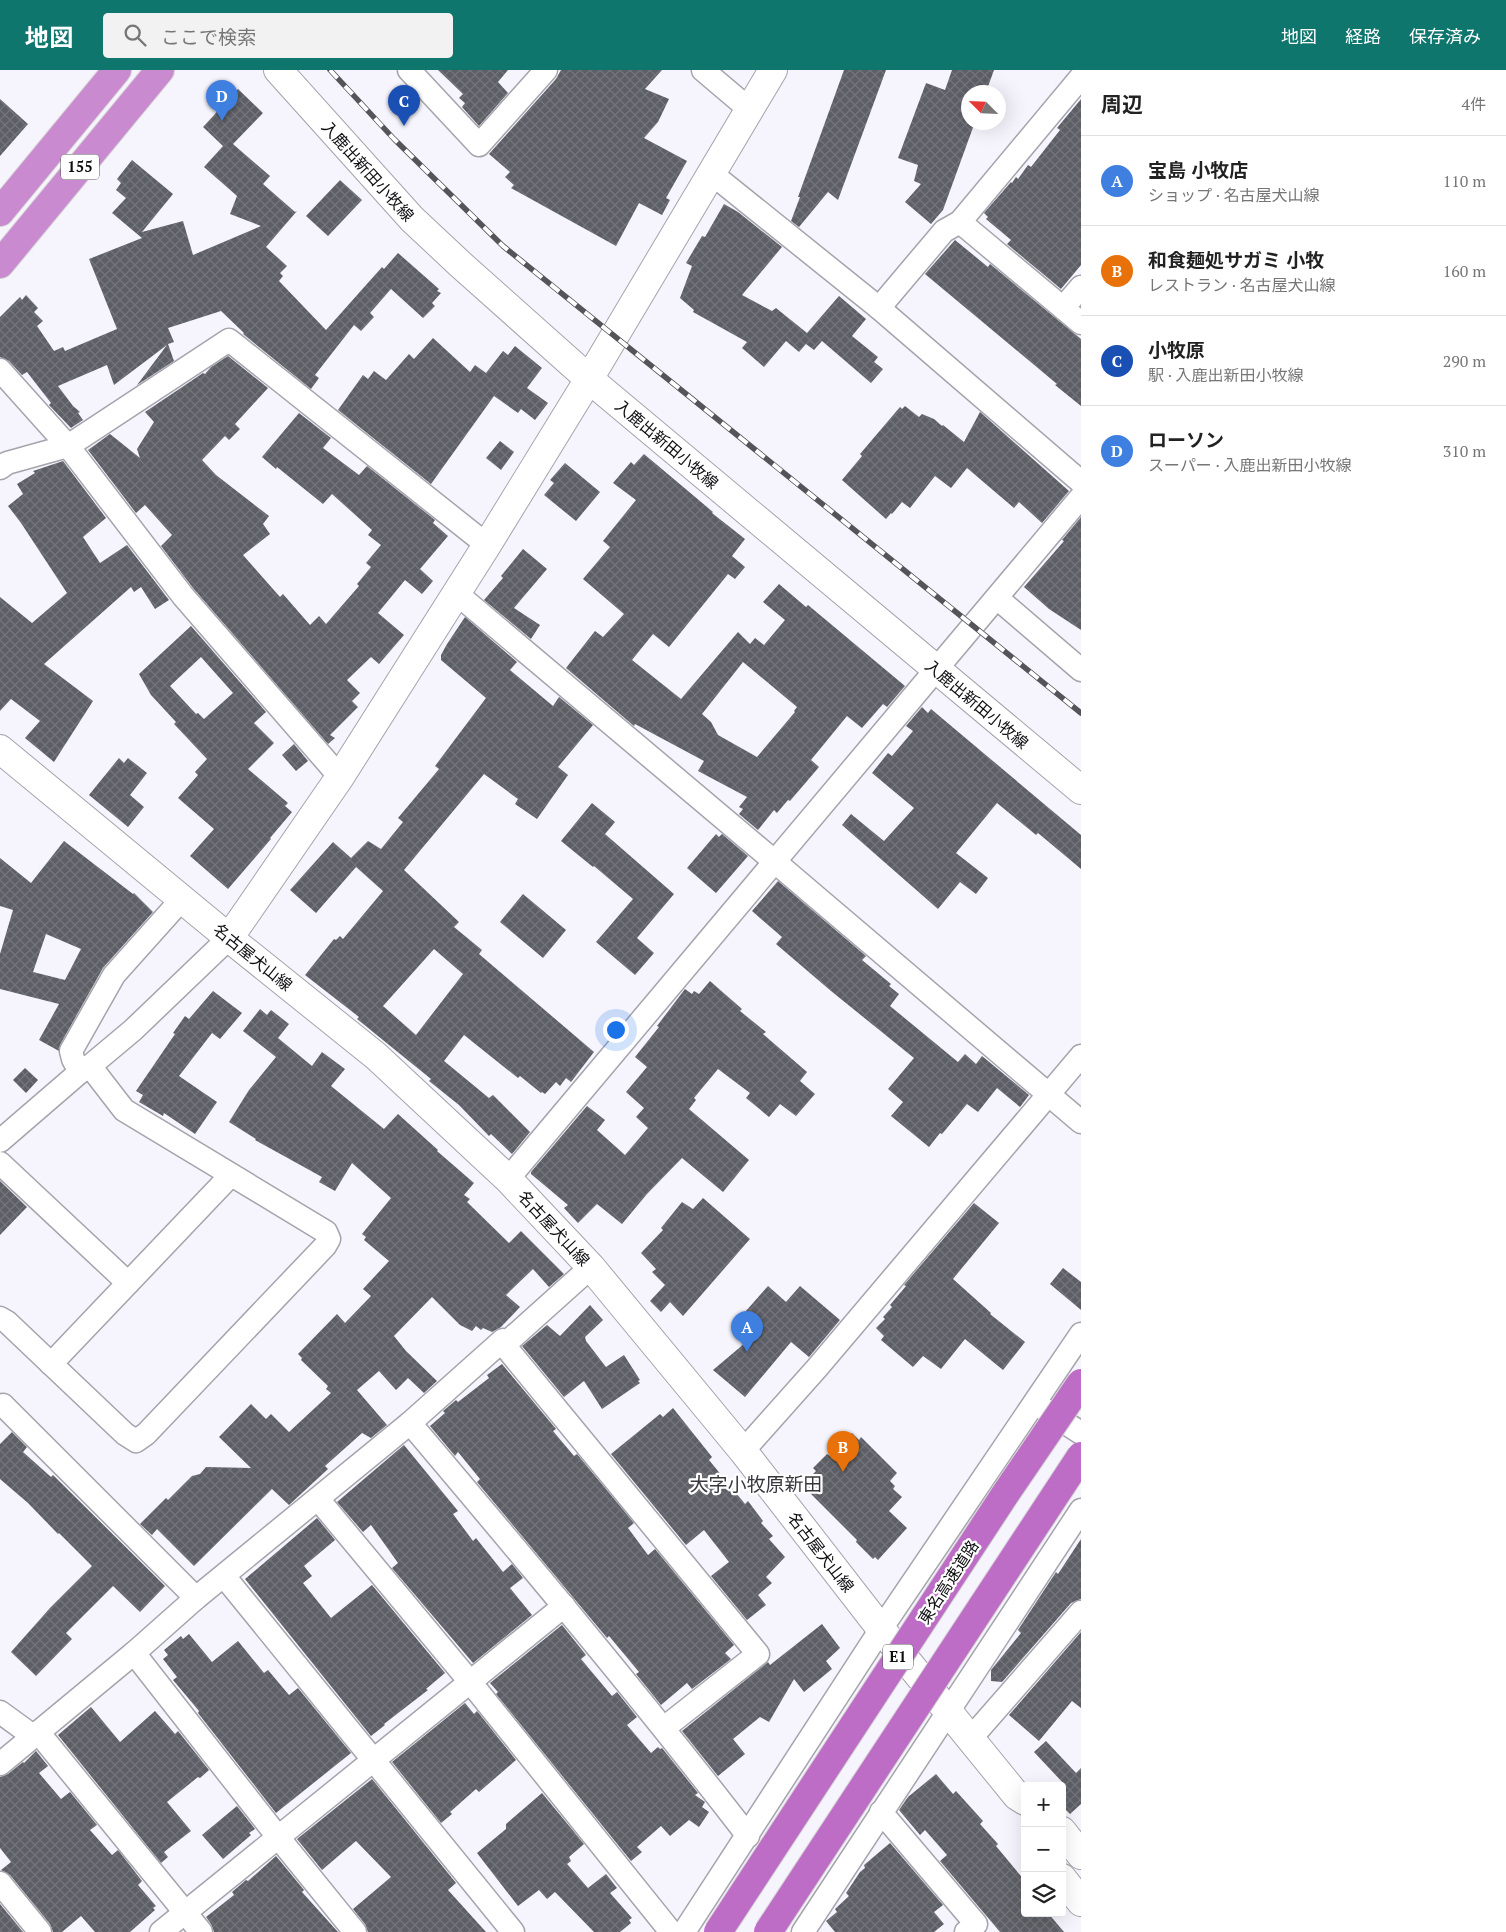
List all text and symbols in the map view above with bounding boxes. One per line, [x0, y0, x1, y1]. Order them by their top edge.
search box [103, 13, 453, 58]
text: 地図 [25, 21, 73, 53]
icon: search [121, 21, 149, 49]
text: ここで検索 [161, 24, 256, 49]
text: 地図 [1281, 24, 1317, 48]
text: 経路 [1345, 24, 1381, 48]
text: 保存済み [1409, 24, 1481, 48]
pin: D [206, 80, 238, 121]
pin: C [388, 85, 420, 126]
north arrow [961, 85, 1006, 130]
text: 周辺 [1101, 90, 1143, 118]
text: 4件 [1461, 93, 1486, 115]
street label: 入鹿出新田小牧線 [317, 116, 419, 226]
road number: 155 [61, 154, 99, 180]
text: 宝島 小牧店 [1148, 157, 1248, 182]
text: A [1111, 170, 1123, 192]
text: 110 m [1443, 170, 1486, 192]
text: ショップ · 名古屋犬山線 [1148, 184, 1320, 206]
text: 和食麺処サガミ 小牧 [1148, 247, 1324, 272]
text: B [1112, 260, 1122, 282]
text: 160 m [1443, 260, 1486, 282]
text: レストラン · 名古屋犬山線 [1148, 274, 1336, 296]
text: 小牧原 [1148, 337, 1205, 362]
text: C [1112, 350, 1122, 372]
text: 290 m [1443, 350, 1486, 372]
text: 駅 · 入鹿出新田小牧線 [1148, 364, 1304, 386]
street label: 入鹿出新田小牧線 [611, 394, 723, 494]
text: ローソン [1148, 427, 1224, 452]
text: D [1111, 440, 1123, 462]
text: 310 m [1443, 440, 1486, 462]
text: スーパー · 入鹿出新田小牧線 [1148, 454, 1351, 476]
street label: 入鹿出新田小牧線 [921, 654, 1033, 754]
street label: 名古屋犬山線 [209, 918, 297, 996]
your location [603, 1017, 629, 1043]
street label: 名古屋犬山線 [513, 1185, 595, 1271]
pin: A [731, 1311, 763, 1352]
pin: B [827, 1431, 859, 1472]
district label: 大字小牧原新田 [689, 1471, 823, 1496]
street label: 名古屋犬山線 [783, 1507, 859, 1597]
street label: 東名高速道路 [913, 1536, 983, 1628]
road number: E1 [883, 1644, 913, 1670]
map controls [1021, 1782, 1066, 1917]
button: + [1021, 1782, 1066, 1827]
button: − [1021, 1827, 1066, 1872]
button: layers [1021, 1872, 1066, 1917]

